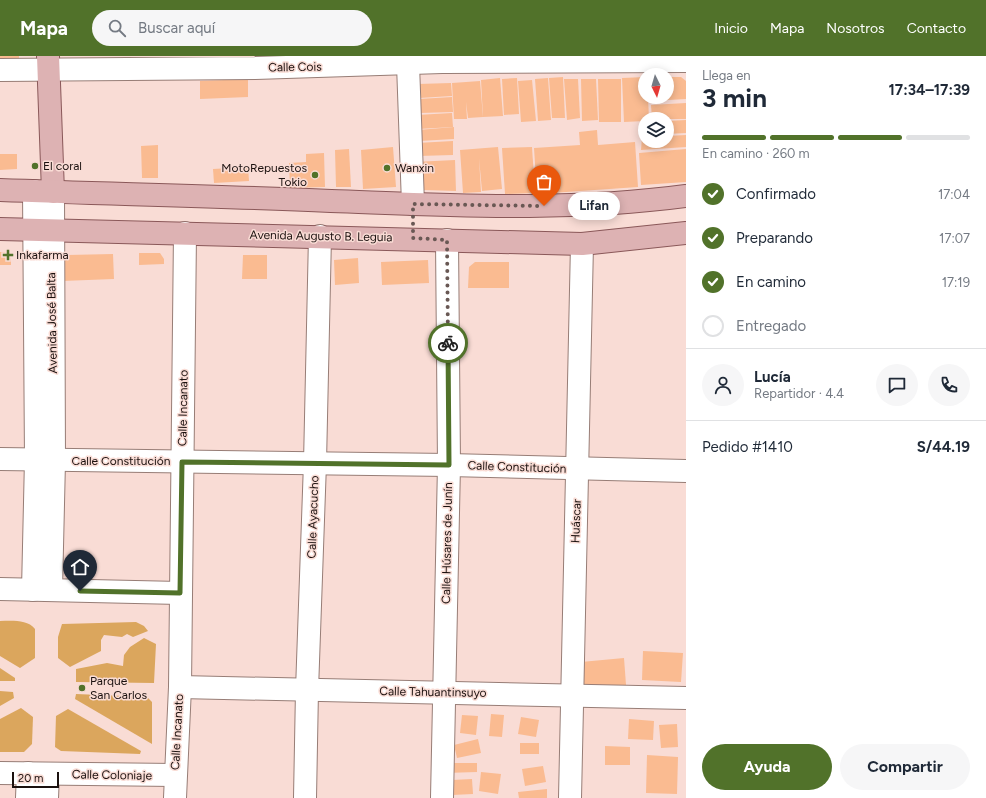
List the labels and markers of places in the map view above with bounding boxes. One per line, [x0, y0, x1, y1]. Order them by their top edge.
place label: El coral [43, 159, 82, 173]
marker: El coral [30, 161, 40, 171]
place label: MotoRepuestos Tokio [221, 161, 307, 189]
place label: Wanxin [395, 161, 434, 175]
marker: Wanxin [382, 163, 392, 173]
pin [527, 165, 561, 206]
marker: MotoRepuestos Tokio [310, 170, 320, 180]
callout: Lifan [568, 192, 620, 220]
place label: Inkafarma [16, 248, 69, 262]
marker: Inkafarma [3, 250, 13, 260]
pin [63, 550, 97, 591]
place label: Parque San Carlos [90, 674, 148, 702]
marker: Parque San Carlos [77, 683, 87, 693]

